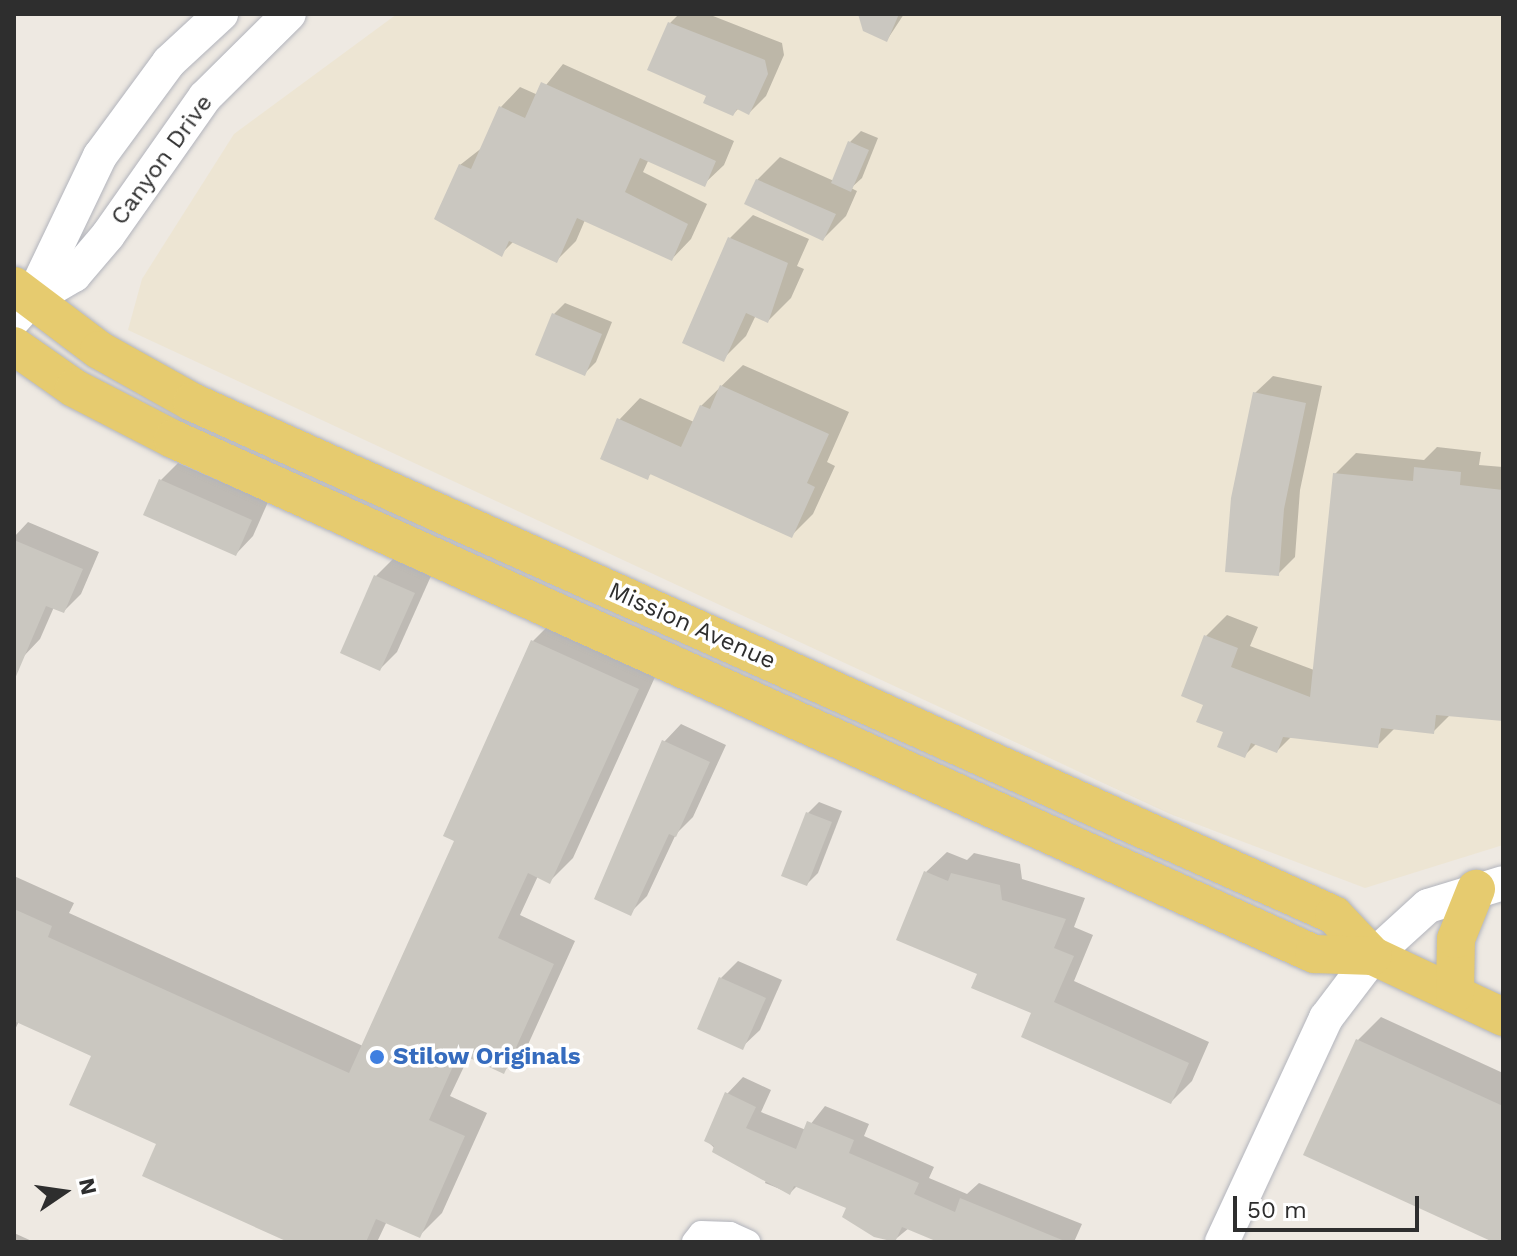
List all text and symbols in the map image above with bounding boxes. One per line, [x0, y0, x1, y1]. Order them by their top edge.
street label: Canyon Drive [105, 89, 219, 231]
street label: Mission Avenue [604, 576, 780, 676]
place label: Stilow Originals [393, 1043, 581, 1071]
marker: Stilow Originals [368, 1048, 386, 1066]
north arrow [24, 1152, 104, 1232]
text: N [74, 1176, 102, 1197]
scale bar [1237, 1180, 1423, 1230]
text: 50 m [1247, 1196, 1307, 1224]

